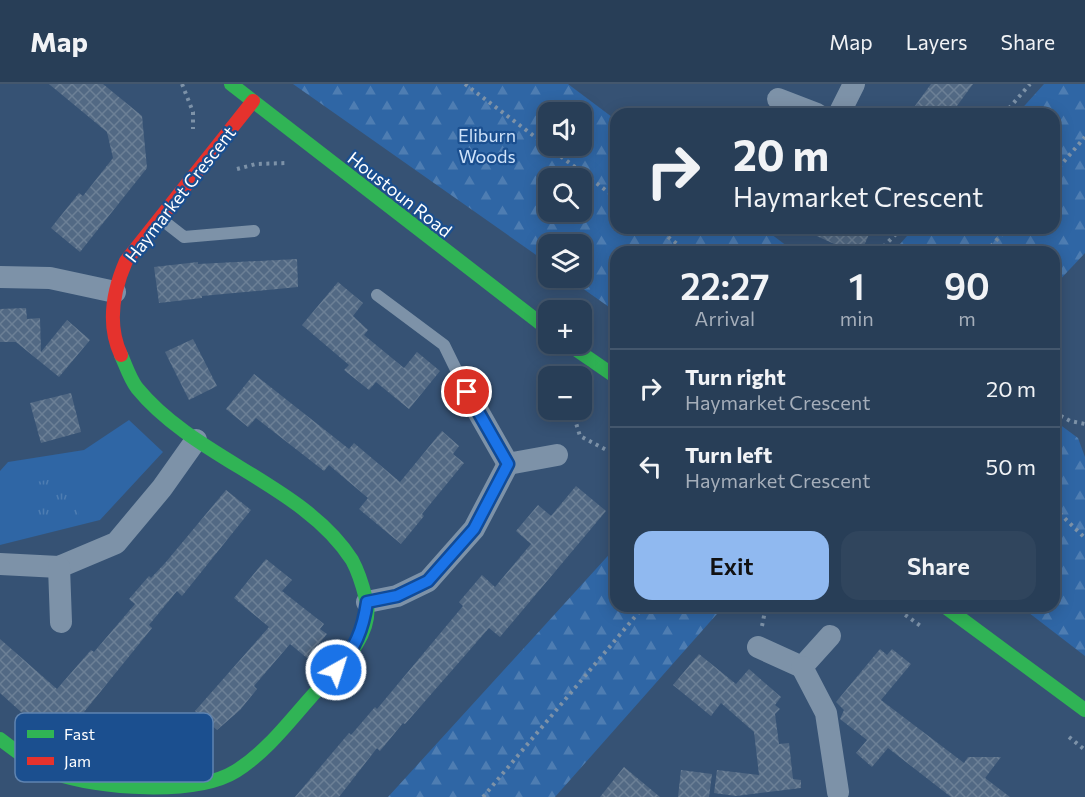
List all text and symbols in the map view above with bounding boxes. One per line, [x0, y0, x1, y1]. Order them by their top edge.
text: Map [30, 24, 88, 58]
text: Map [829, 29, 873, 54]
text: Layers [906, 29, 968, 54]
text: Share [1001, 29, 1055, 54]
map controls [538, 102, 592, 420]
button: sound [538, 102, 592, 156]
street label: Haymarket Crescent [120, 121, 240, 267]
park label: Eliburn Woods [458, 124, 516, 167]
text: 20 m [733, 128, 829, 180]
icon: right [634, 132, 712, 210]
street label: Houstoun Road [343, 146, 457, 242]
button: search [538, 168, 592, 222]
text: Haymarket Crescent [733, 180, 983, 213]
button: layers [538, 234, 592, 288]
text: 22:27 [680, 263, 770, 307]
text: 1 [849, 263, 865, 307]
text: 90 [944, 263, 990, 307]
button: + [538, 300, 592, 354]
text: Arrival [695, 306, 755, 330]
text: min [840, 306, 874, 330]
text: m [958, 306, 976, 330]
text: Turn right [685, 363, 786, 390]
pin [441, 366, 492, 417]
button: − [538, 366, 592, 420]
icon: right [634, 372, 667, 405]
icon: arrive [450, 375, 483, 408]
text: 20 m [986, 375, 1036, 402]
text: Haymarket Crescent [685, 390, 870, 414]
text: Turn left [685, 441, 772, 468]
icon: left [634, 450, 667, 483]
text: 50 m [986, 453, 1036, 480]
text: Haymarket Crescent [685, 468, 870, 492]
button: Exit [634, 531, 829, 600]
button: Share [841, 531, 1036, 600]
position arrow [304, 638, 368, 702]
legend [15, 713, 213, 782]
text: Fast [64, 724, 95, 743]
text: Jam [64, 751, 91, 770]

